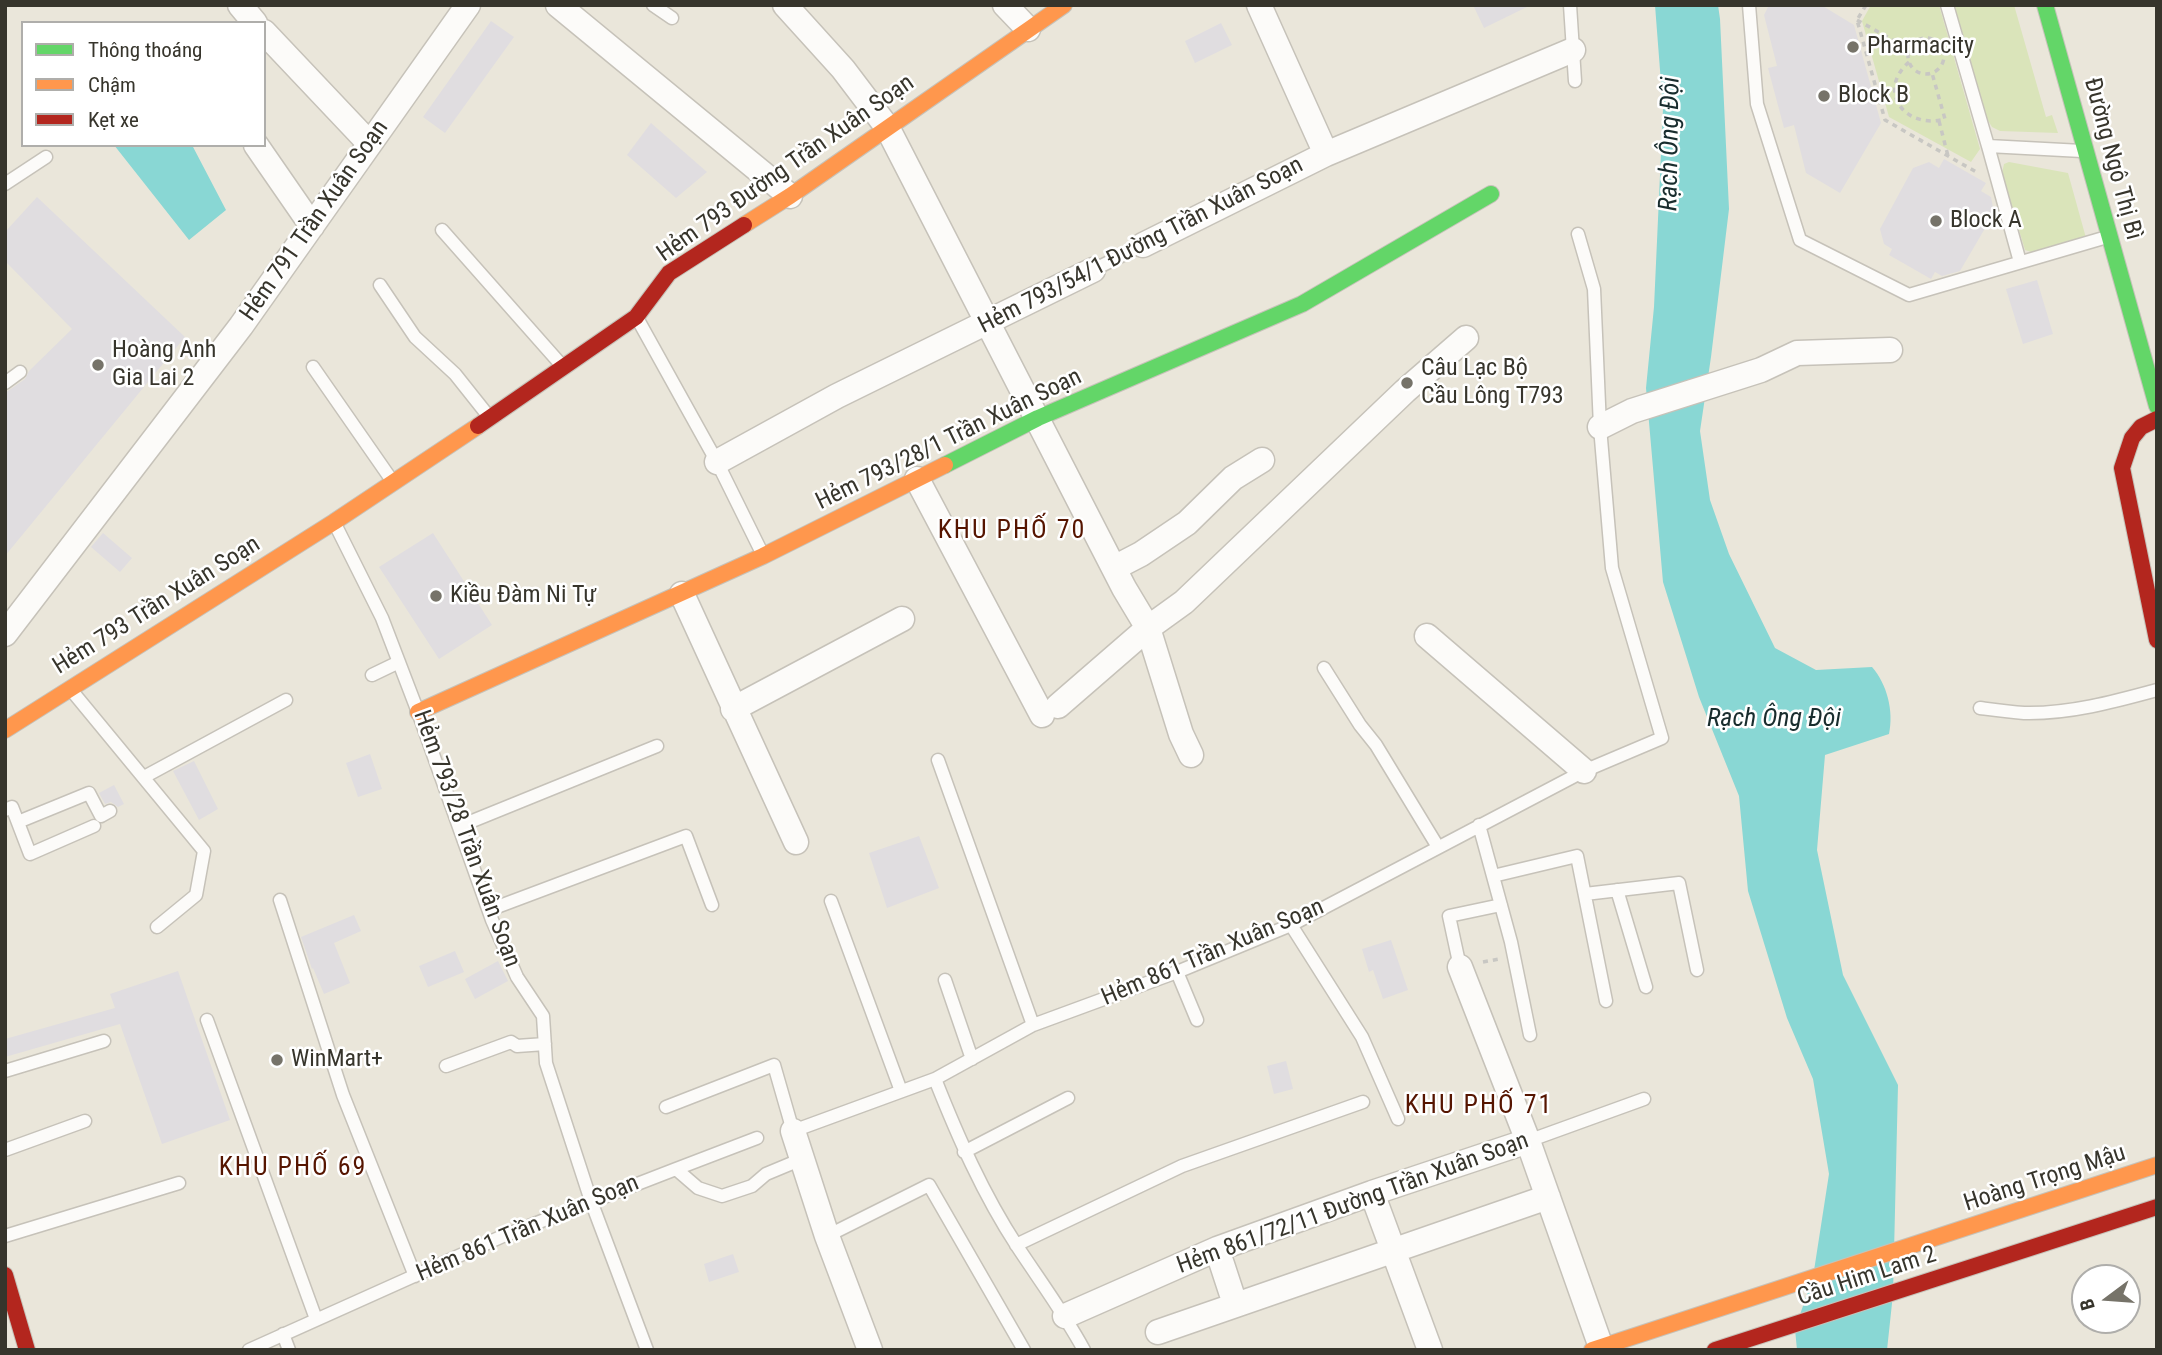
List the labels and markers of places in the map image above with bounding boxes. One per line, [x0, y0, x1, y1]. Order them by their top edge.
place label: Pharmacity [1867, 33, 1974, 61]
marker: Pharmacity [1845, 39, 1861, 55]
place label: Block B [1838, 82, 1909, 110]
marker: Block B [1816, 88, 1832, 104]
place label: Block A [1950, 207, 2022, 235]
marker: Block A [1928, 213, 1944, 229]
place label: Hoàng Anh Gia Lai 2 [112, 337, 216, 393]
place label: Câu Lạc Bộ Cầu Lông T793 [1421, 355, 1564, 411]
marker: Hoàng Anh Gia Lai 2 [90, 357, 106, 373]
marker: Câu Lạc Bộ Cầu Lông T793 [1399, 375, 1415, 391]
place label: Kiều Đàm Ni Tự [450, 582, 597, 610]
marker: Kiều Đàm Ni Tự [428, 588, 444, 604]
place label: WinMart+ [291, 1046, 383, 1074]
marker: WinMart+ [269, 1052, 285, 1068]

